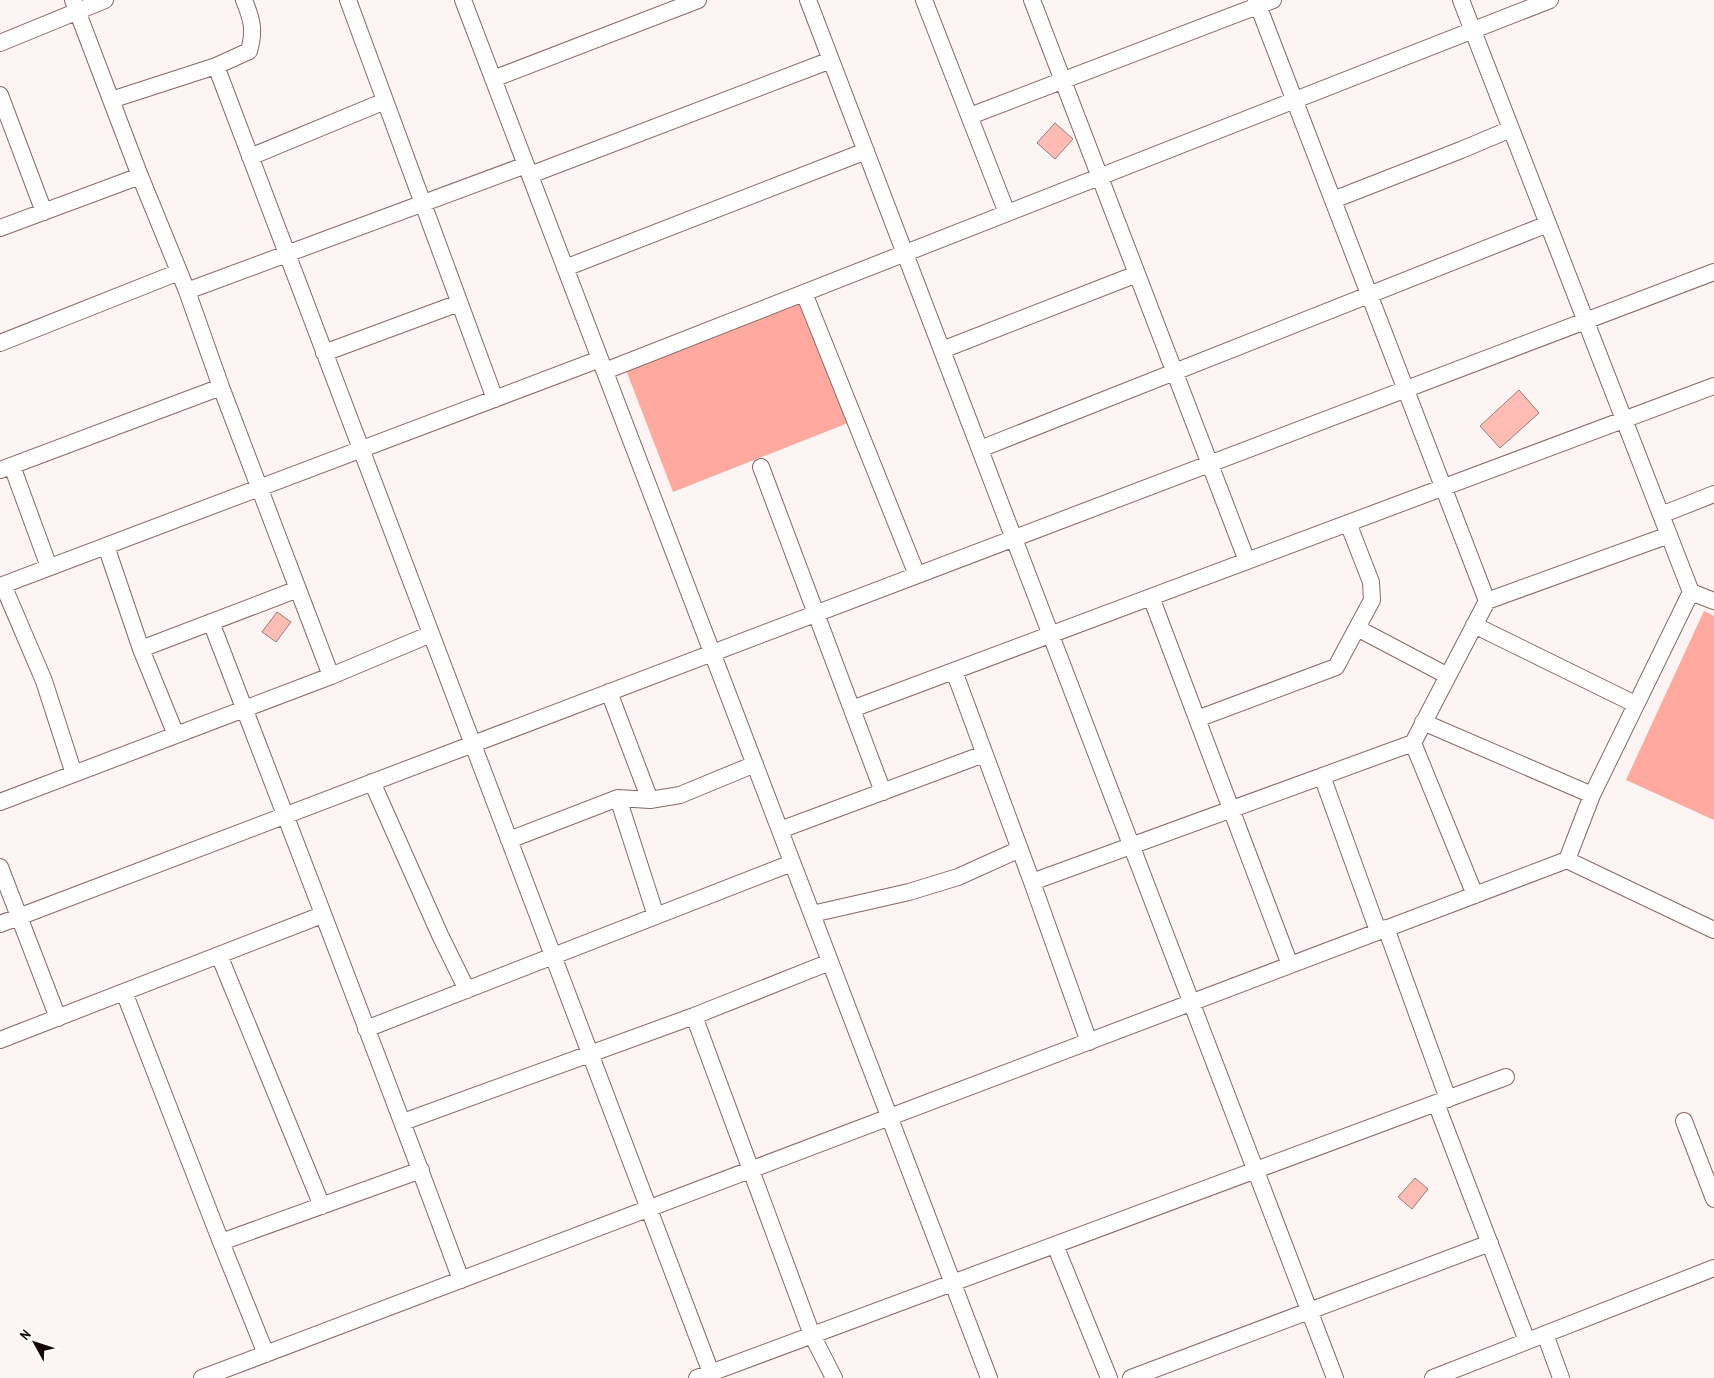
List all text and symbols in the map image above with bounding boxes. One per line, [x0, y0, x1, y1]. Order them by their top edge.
north arrow [10, 1318, 60, 1368]
text: N [15, 1326, 35, 1344]

